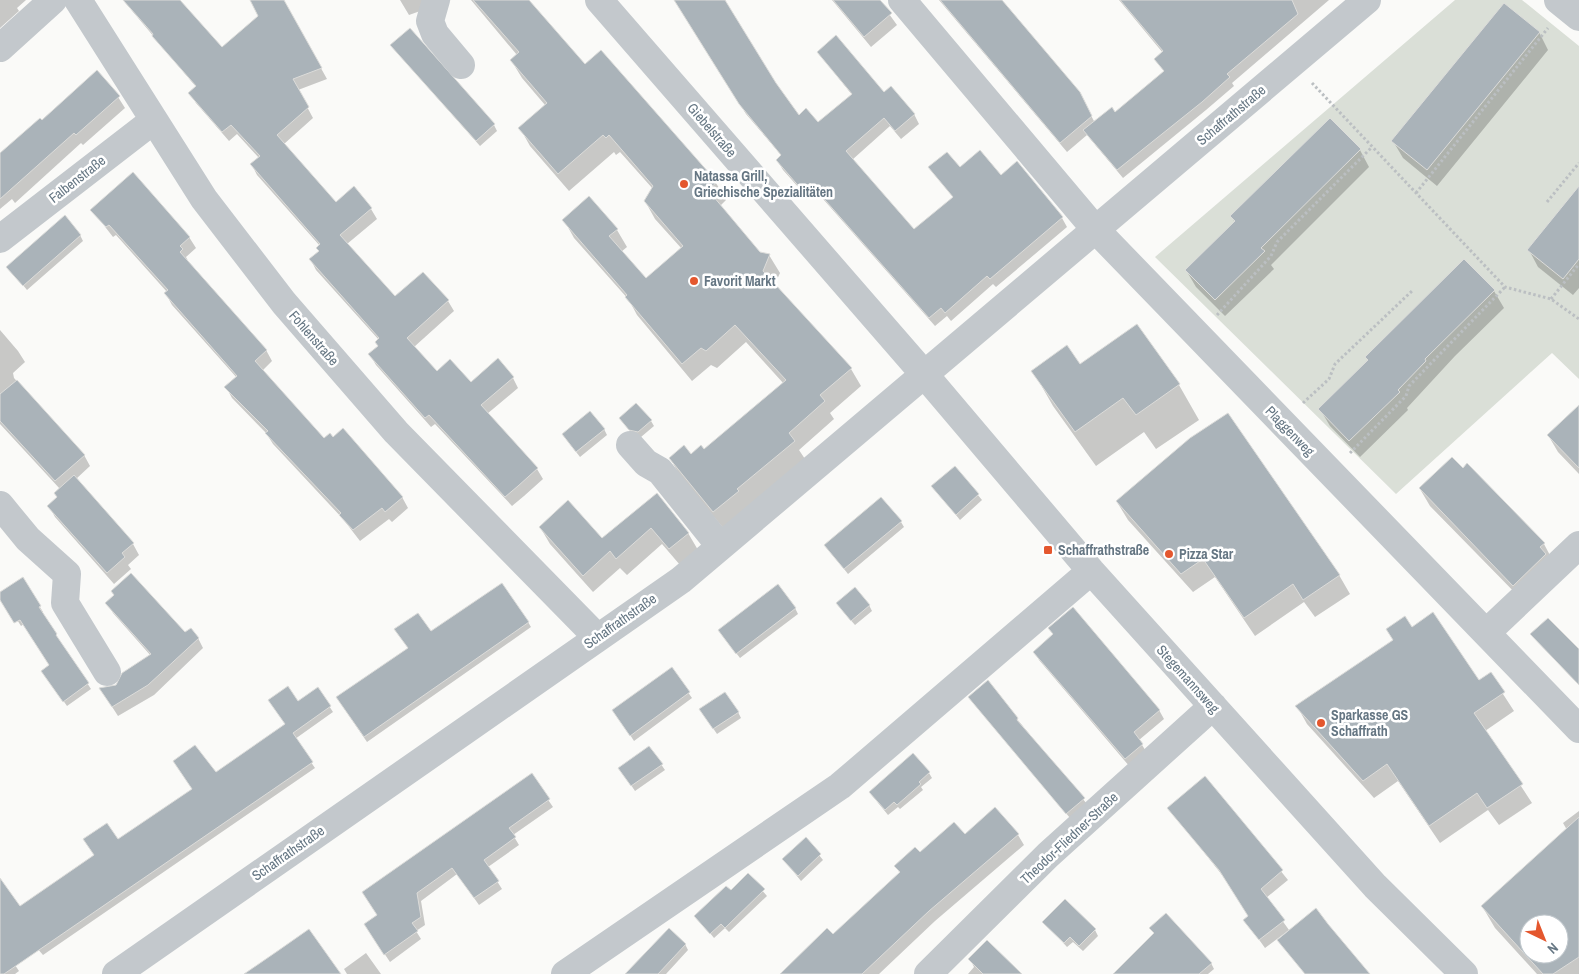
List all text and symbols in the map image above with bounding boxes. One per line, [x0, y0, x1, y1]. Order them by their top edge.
street label: Schaffrathstraße [1193, 81, 1269, 149]
street label: Giebelstraße [683, 99, 741, 161]
street label: Falbenstraße [45, 151, 109, 207]
place label: Natassa Grill, Griechische Spezialitäten [694, 167, 833, 201]
marker: Natassa Grill, Griechische Spezialitäten [678, 178, 690, 190]
place label: Favorit Markt [704, 272, 776, 290]
marker: Favorit Markt [688, 275, 700, 287]
street label: Fohlenstraße [285, 307, 343, 369]
street label: Plaggenweg [1262, 402, 1319, 460]
place label: Schaffrathstraße [1058, 541, 1149, 559]
marker: Schaffrathstraße [1042, 544, 1054, 556]
place label: Pizza Star [1179, 545, 1234, 563]
marker: Pizza Star [1163, 548, 1175, 560]
street label: Schaffrathstraße [580, 589, 660, 653]
street label: Stegemannsweg [1153, 641, 1224, 717]
place label: Sparkasse GS Schaffrath [1331, 706, 1409, 740]
marker: Sparkasse GS Schaffrath [1315, 717, 1327, 729]
street label: Theodor-Fliedner-Straße [1016, 788, 1122, 888]
street label: Schaffrathstraße [248, 821, 328, 885]
north arrow [1519, 914, 1569, 964]
text: N [1544, 939, 1562, 958]

